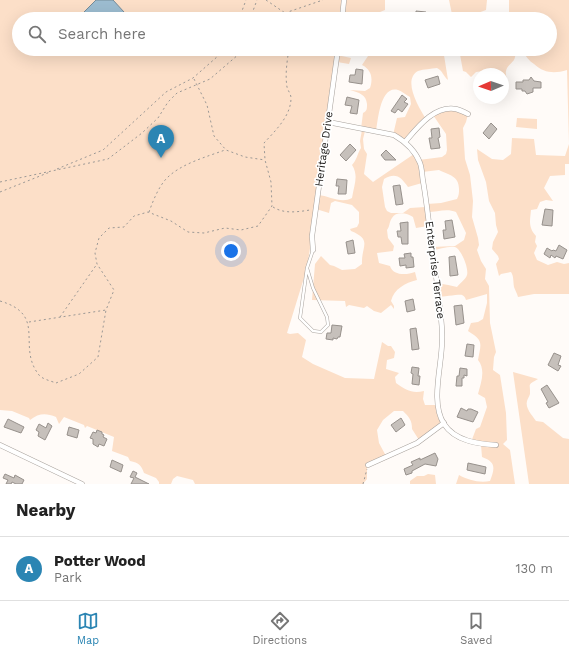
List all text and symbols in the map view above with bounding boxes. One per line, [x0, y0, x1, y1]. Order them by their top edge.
search box [12, 12, 557, 56]
icon: search [26, 23, 48, 45]
text: Search here [58, 25, 146, 43]
north arrow [473, 68, 509, 104]
street label: Heritage Drive [312, 111, 336, 187]
pin: A [148, 125, 174, 158]
street label: Enterprise Terrace [423, 220, 447, 320]
your location [221, 241, 241, 261]
text: Nearby [16, 500, 75, 520]
text: Potter Wood [54, 552, 146, 570]
text: A [25, 561, 33, 576]
text: 130 m [515, 561, 553, 576]
text: Park [54, 570, 82, 585]
tab: Map [77, 610, 99, 647]
tab: Directions [253, 610, 307, 647]
tab: Saved [460, 610, 492, 647]

